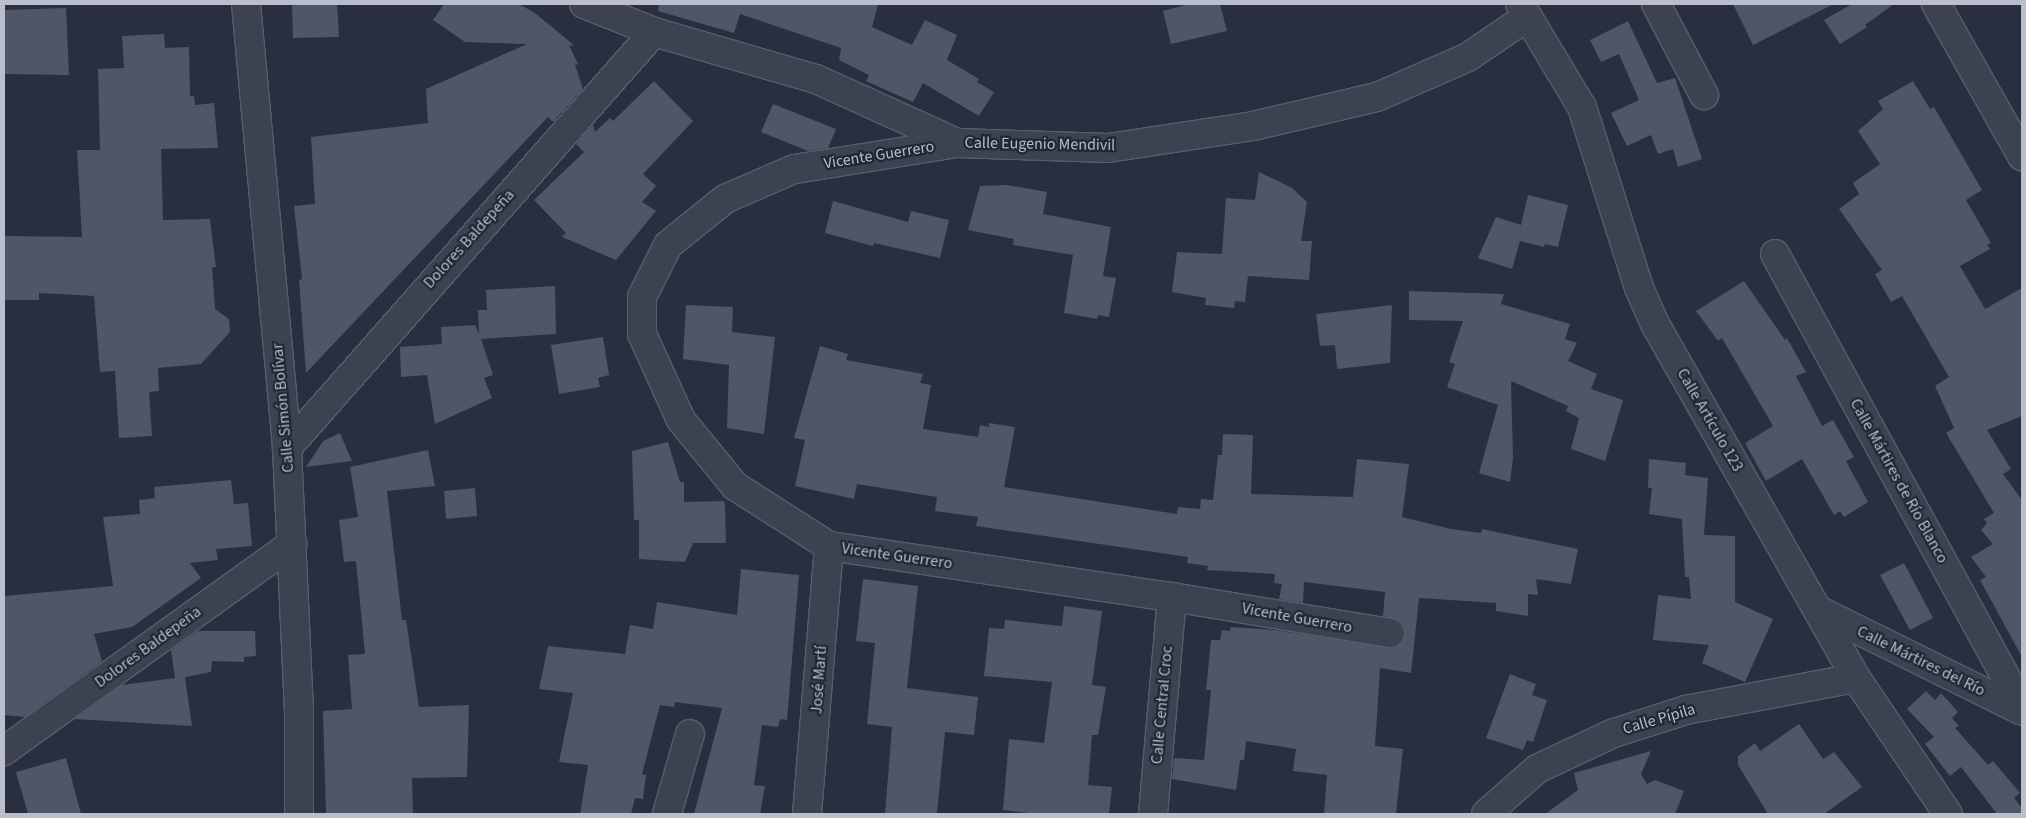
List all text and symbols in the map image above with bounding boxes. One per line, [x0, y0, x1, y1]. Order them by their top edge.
street label: Calle Eugenio Mendivil [965, 133, 1115, 155]
street label: Vicente Guerrero [822, 137, 936, 173]
street label: Dolores Baldepeña [420, 186, 518, 292]
street label: Calle Simón Bolívar [268, 343, 298, 473]
street label: Calle Artículo 123 [1673, 365, 1747, 475]
street label: Calle Mártires de Río Blanco [1846, 395, 1952, 567]
street label: Vicente Guerrero [840, 539, 954, 573]
street label: Vicente Guerrero [1240, 599, 1354, 637]
street label: Dolores Baldepeña [91, 602, 205, 692]
street label: Calle Mártires del Río [1854, 622, 1988, 700]
street label: José Martí [807, 645, 831, 715]
street label: Calle Central Croc [1147, 645, 1177, 765]
street label: Calle Pípila [1621, 700, 1697, 738]

